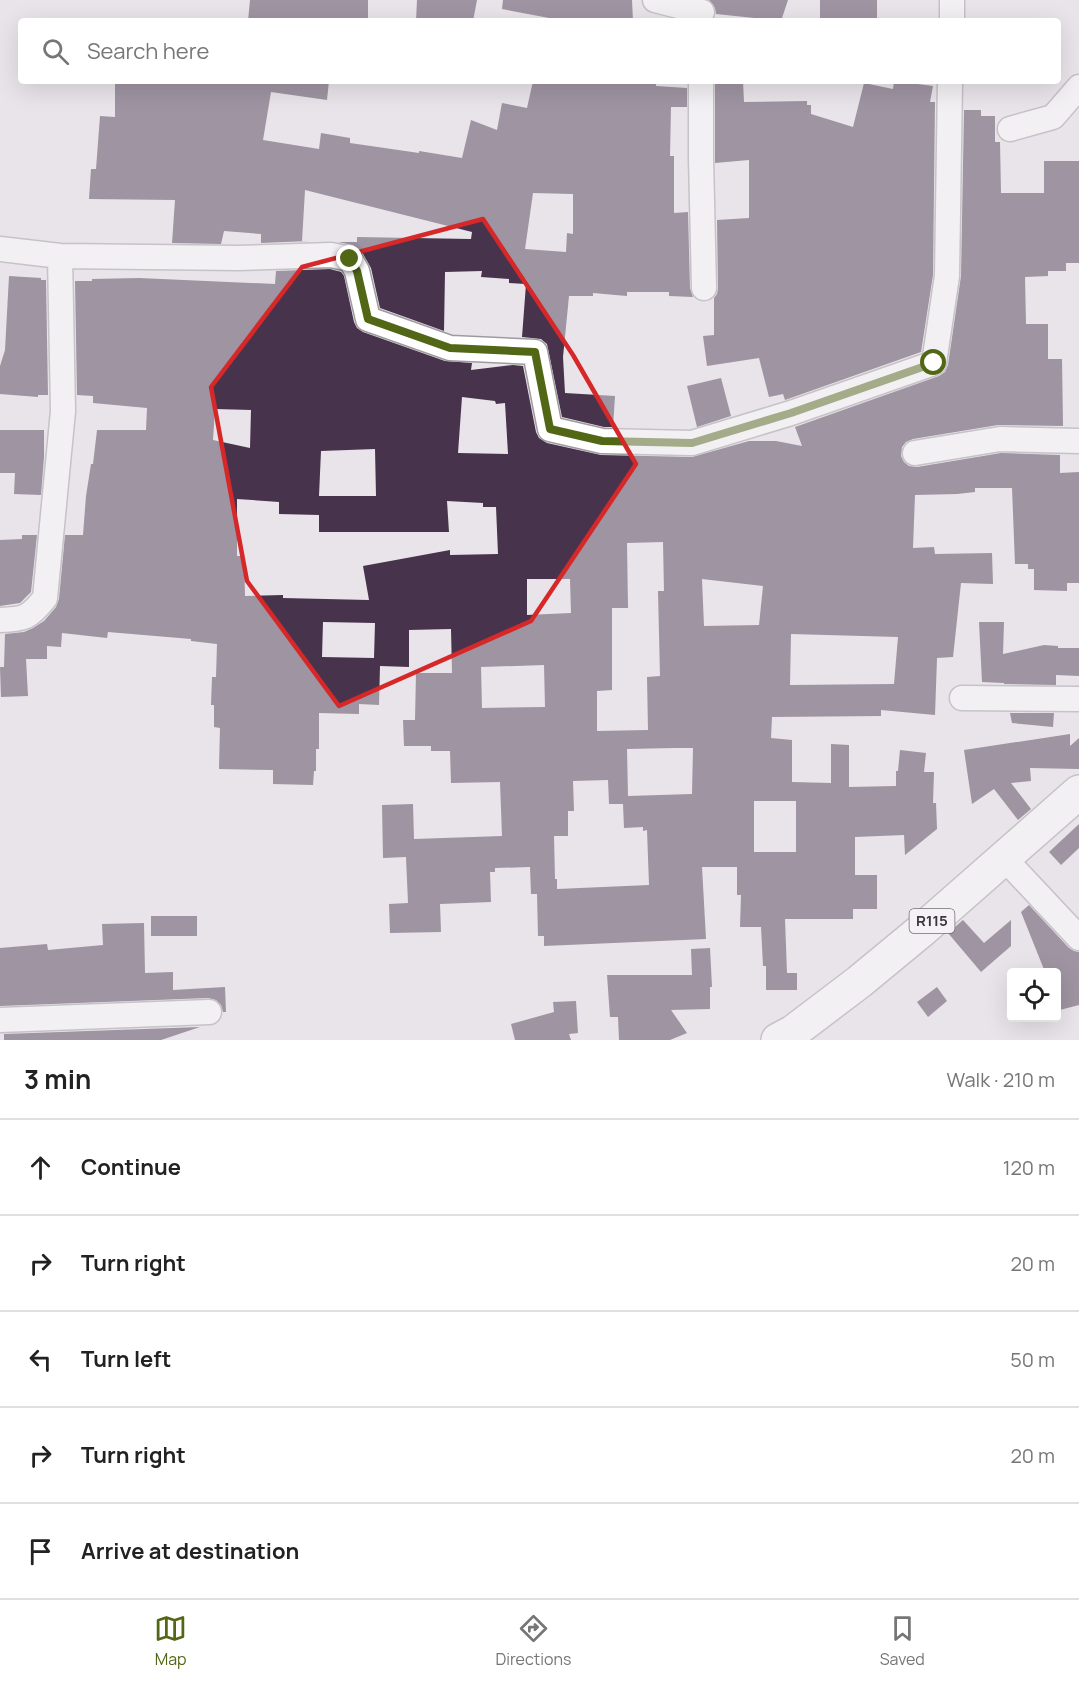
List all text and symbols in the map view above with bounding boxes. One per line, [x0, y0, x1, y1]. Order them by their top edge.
search box [18, 18, 1061, 84]
icon: search [39, 35, 72, 68]
text: Search here [87, 36, 209, 66]
route end [336, 245, 362, 271]
route start [920, 349, 946, 375]
road number: R115 [910, 909, 954, 933]
map controls [1007, 968, 1061, 1022]
button: locate [1007, 968, 1061, 1022]
text: 3 min [24, 1061, 91, 1097]
text: Walk · 210 m [947, 1066, 1055, 1093]
icon: ahead [24, 1151, 57, 1184]
text: Continue [81, 1152, 181, 1182]
text: 120 m [1003, 1154, 1055, 1181]
icon: right [24, 1247, 57, 1280]
text: Turn right [81, 1248, 186, 1278]
text: 20 m [1010, 1250, 1055, 1277]
icon: left [24, 1343, 57, 1376]
text: Turn left [81, 1344, 171, 1374]
text: 50 m [1010, 1346, 1055, 1373]
icon: right [24, 1439, 57, 1472]
text: Turn right [81, 1440, 186, 1470]
text: 20 m [1010, 1442, 1055, 1469]
icon: arrive [24, 1535, 57, 1568]
text: Arrive at destination [81, 1536, 299, 1566]
tab: Map [154, 1612, 187, 1670]
tab: Directions [496, 1612, 571, 1670]
tab: Saved [880, 1612, 925, 1670]

